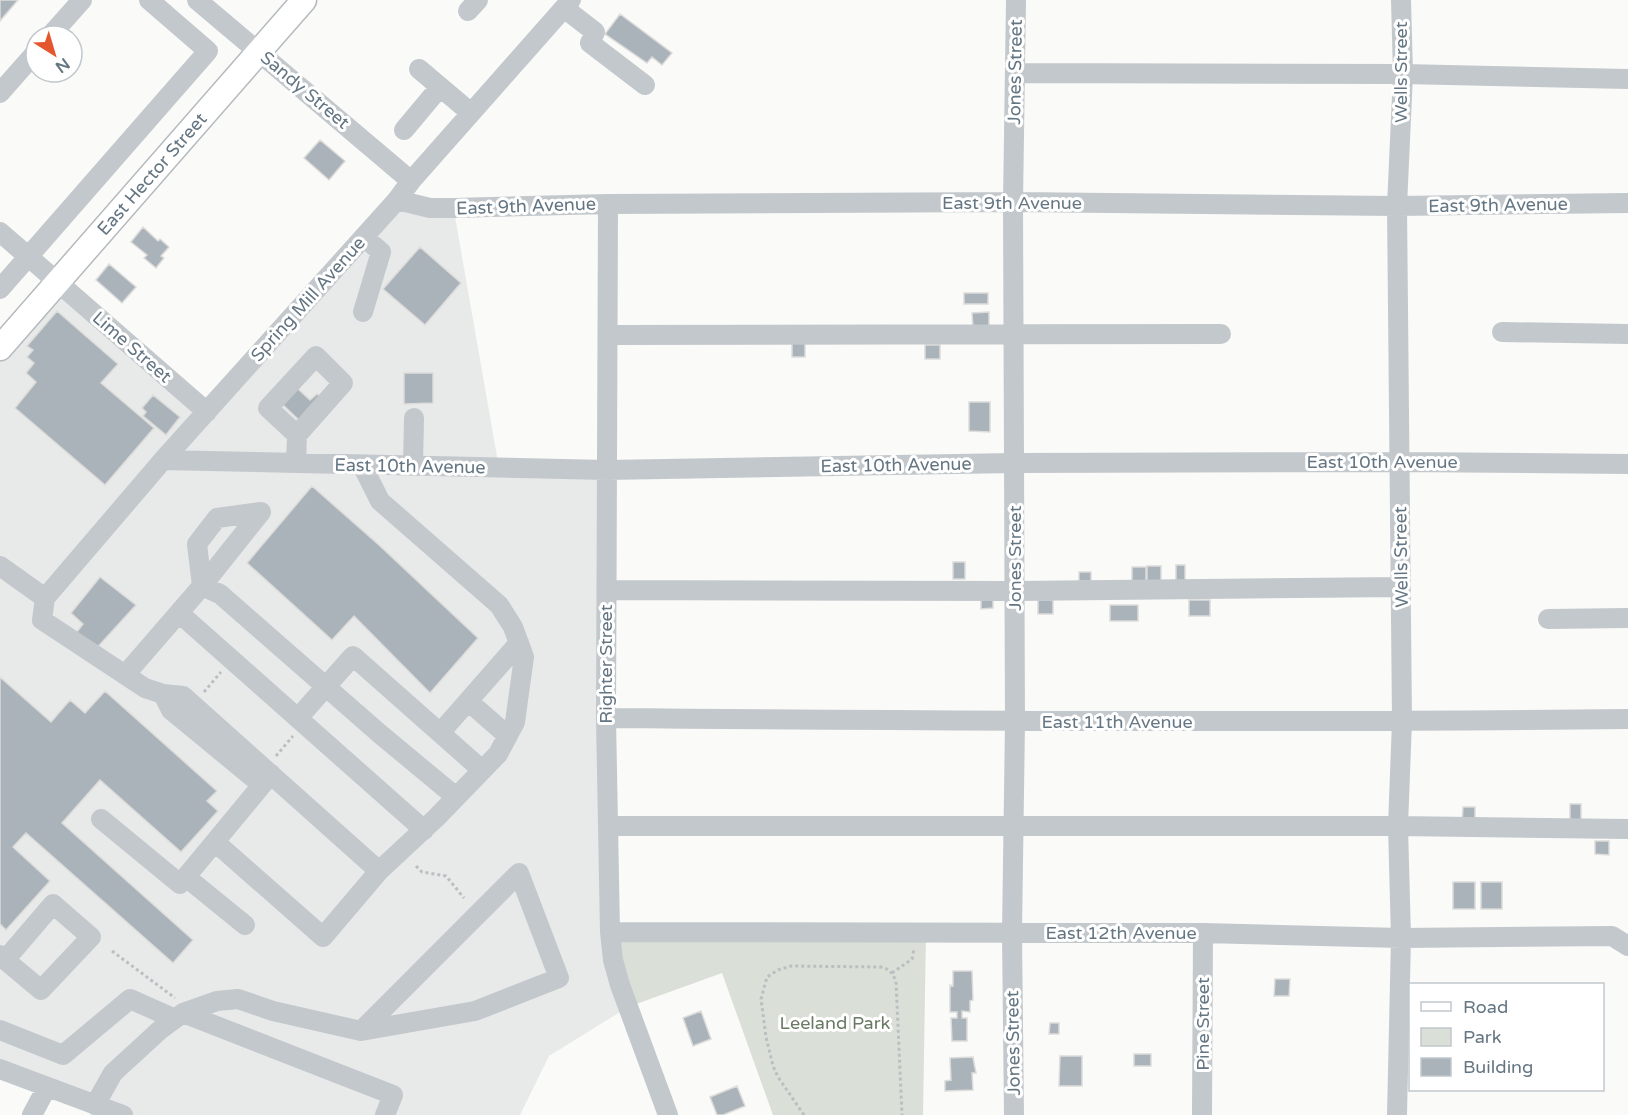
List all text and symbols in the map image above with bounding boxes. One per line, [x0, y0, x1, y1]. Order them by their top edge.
street label: Jones Street [1003, 19, 1027, 125]
street label: Wells Street [1390, 21, 1412, 123]
north arrow [24, 24, 84, 84]
street label: Sandy Street [256, 46, 354, 134]
text: N [51, 53, 74, 77]
street label: East Hector Street [93, 108, 212, 240]
street label: East 9th Avenue [942, 192, 1082, 214]
street label: East 9th Avenue [456, 193, 596, 219]
street label: East 9th Avenue [1428, 193, 1568, 217]
street label: Spring Mill Avenue [246, 232, 370, 366]
street label: Lime Street [88, 307, 176, 387]
street label: East 10th Avenue [1306, 451, 1458, 473]
street label: East 10th Avenue [820, 453, 972, 477]
street label: East 10th Avenue [334, 454, 486, 478]
street label: Jones Street [1004, 505, 1026, 611]
street label: Wells Street [1389, 506, 1413, 608]
street label: Righter Street [595, 604, 617, 724]
street label: East 11th Avenue [1041, 711, 1193, 733]
street label: East 12th Avenue [1045, 922, 1197, 944]
street label: Pine Street [1192, 977, 1214, 1071]
legend [1409, 983, 1604, 1091]
street label: Jones Street [1001, 990, 1025, 1096]
text: Road [1463, 996, 1508, 1018]
park label: Leeland Park [780, 1012, 891, 1034]
text: Park [1463, 1026, 1502, 1048]
text: Building [1463, 1056, 1533, 1078]

